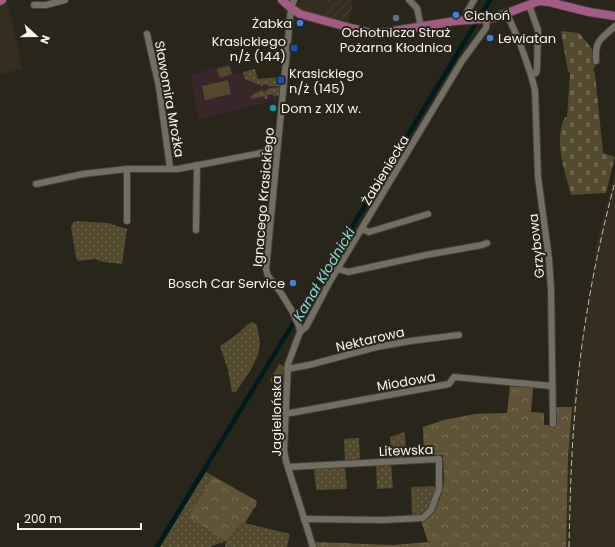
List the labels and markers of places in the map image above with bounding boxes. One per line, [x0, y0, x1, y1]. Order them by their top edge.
place label: Cichoń [464, 6, 510, 25]
marker: Cichoń [451, 10, 461, 20]
marker: Ochotnicza Straż Pożarna Kłodnica [391, 13, 401, 23]
place label: Żabka [252, 14, 292, 33]
marker: Żabka [295, 18, 305, 28]
place label: Ochotnicza Straż Pożarna Kłodnica [340, 23, 452, 57]
place label: Lewiatan [498, 29, 556, 48]
place label: Krasickiego n/ż (144) [212, 32, 286, 66]
marker: Lewiatan [485, 33, 495, 43]
marker: Krasickiego n/ż (144) [289, 43, 299, 53]
place label: Krasickiego n/ż (145) [289, 64, 363, 98]
marker: Krasickiego n/ż (145) [276, 75, 286, 85]
place label: Dom z XIX w. [281, 99, 361, 118]
marker: Dom z XIX w. [268, 103, 278, 113]
place label: Bosch Car Service [168, 274, 285, 293]
marker: Bosch Car Service [288, 278, 298, 288]

